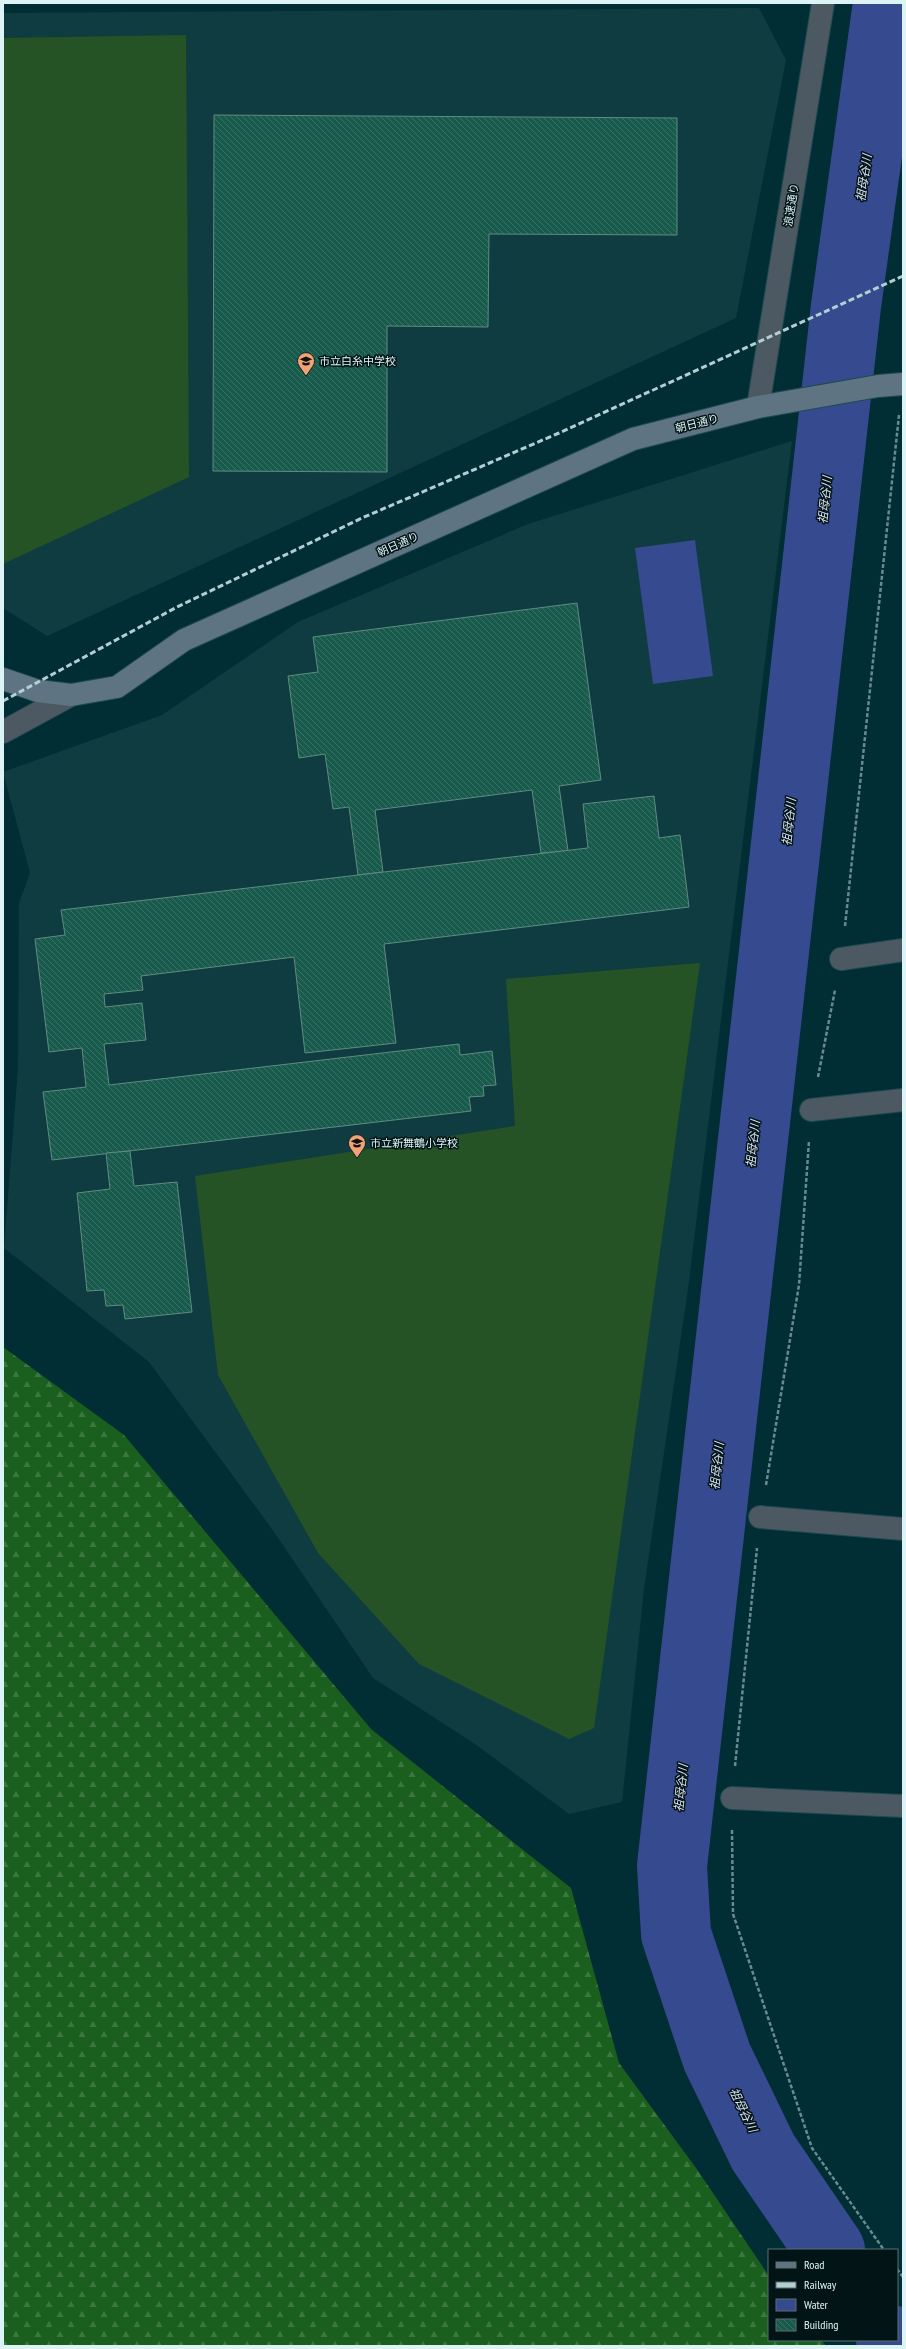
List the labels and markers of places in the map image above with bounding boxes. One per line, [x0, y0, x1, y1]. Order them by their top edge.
school or university icon: 市立白糸中学校 [296, 351, 316, 376]
place label: 市立白糸中学校 [319, 354, 396, 368]
school or university icon: 市立新舞鶴小学校 [347, 1133, 367, 1158]
place label: 市立新舞鶴小学校 [370, 1136, 458, 1150]

